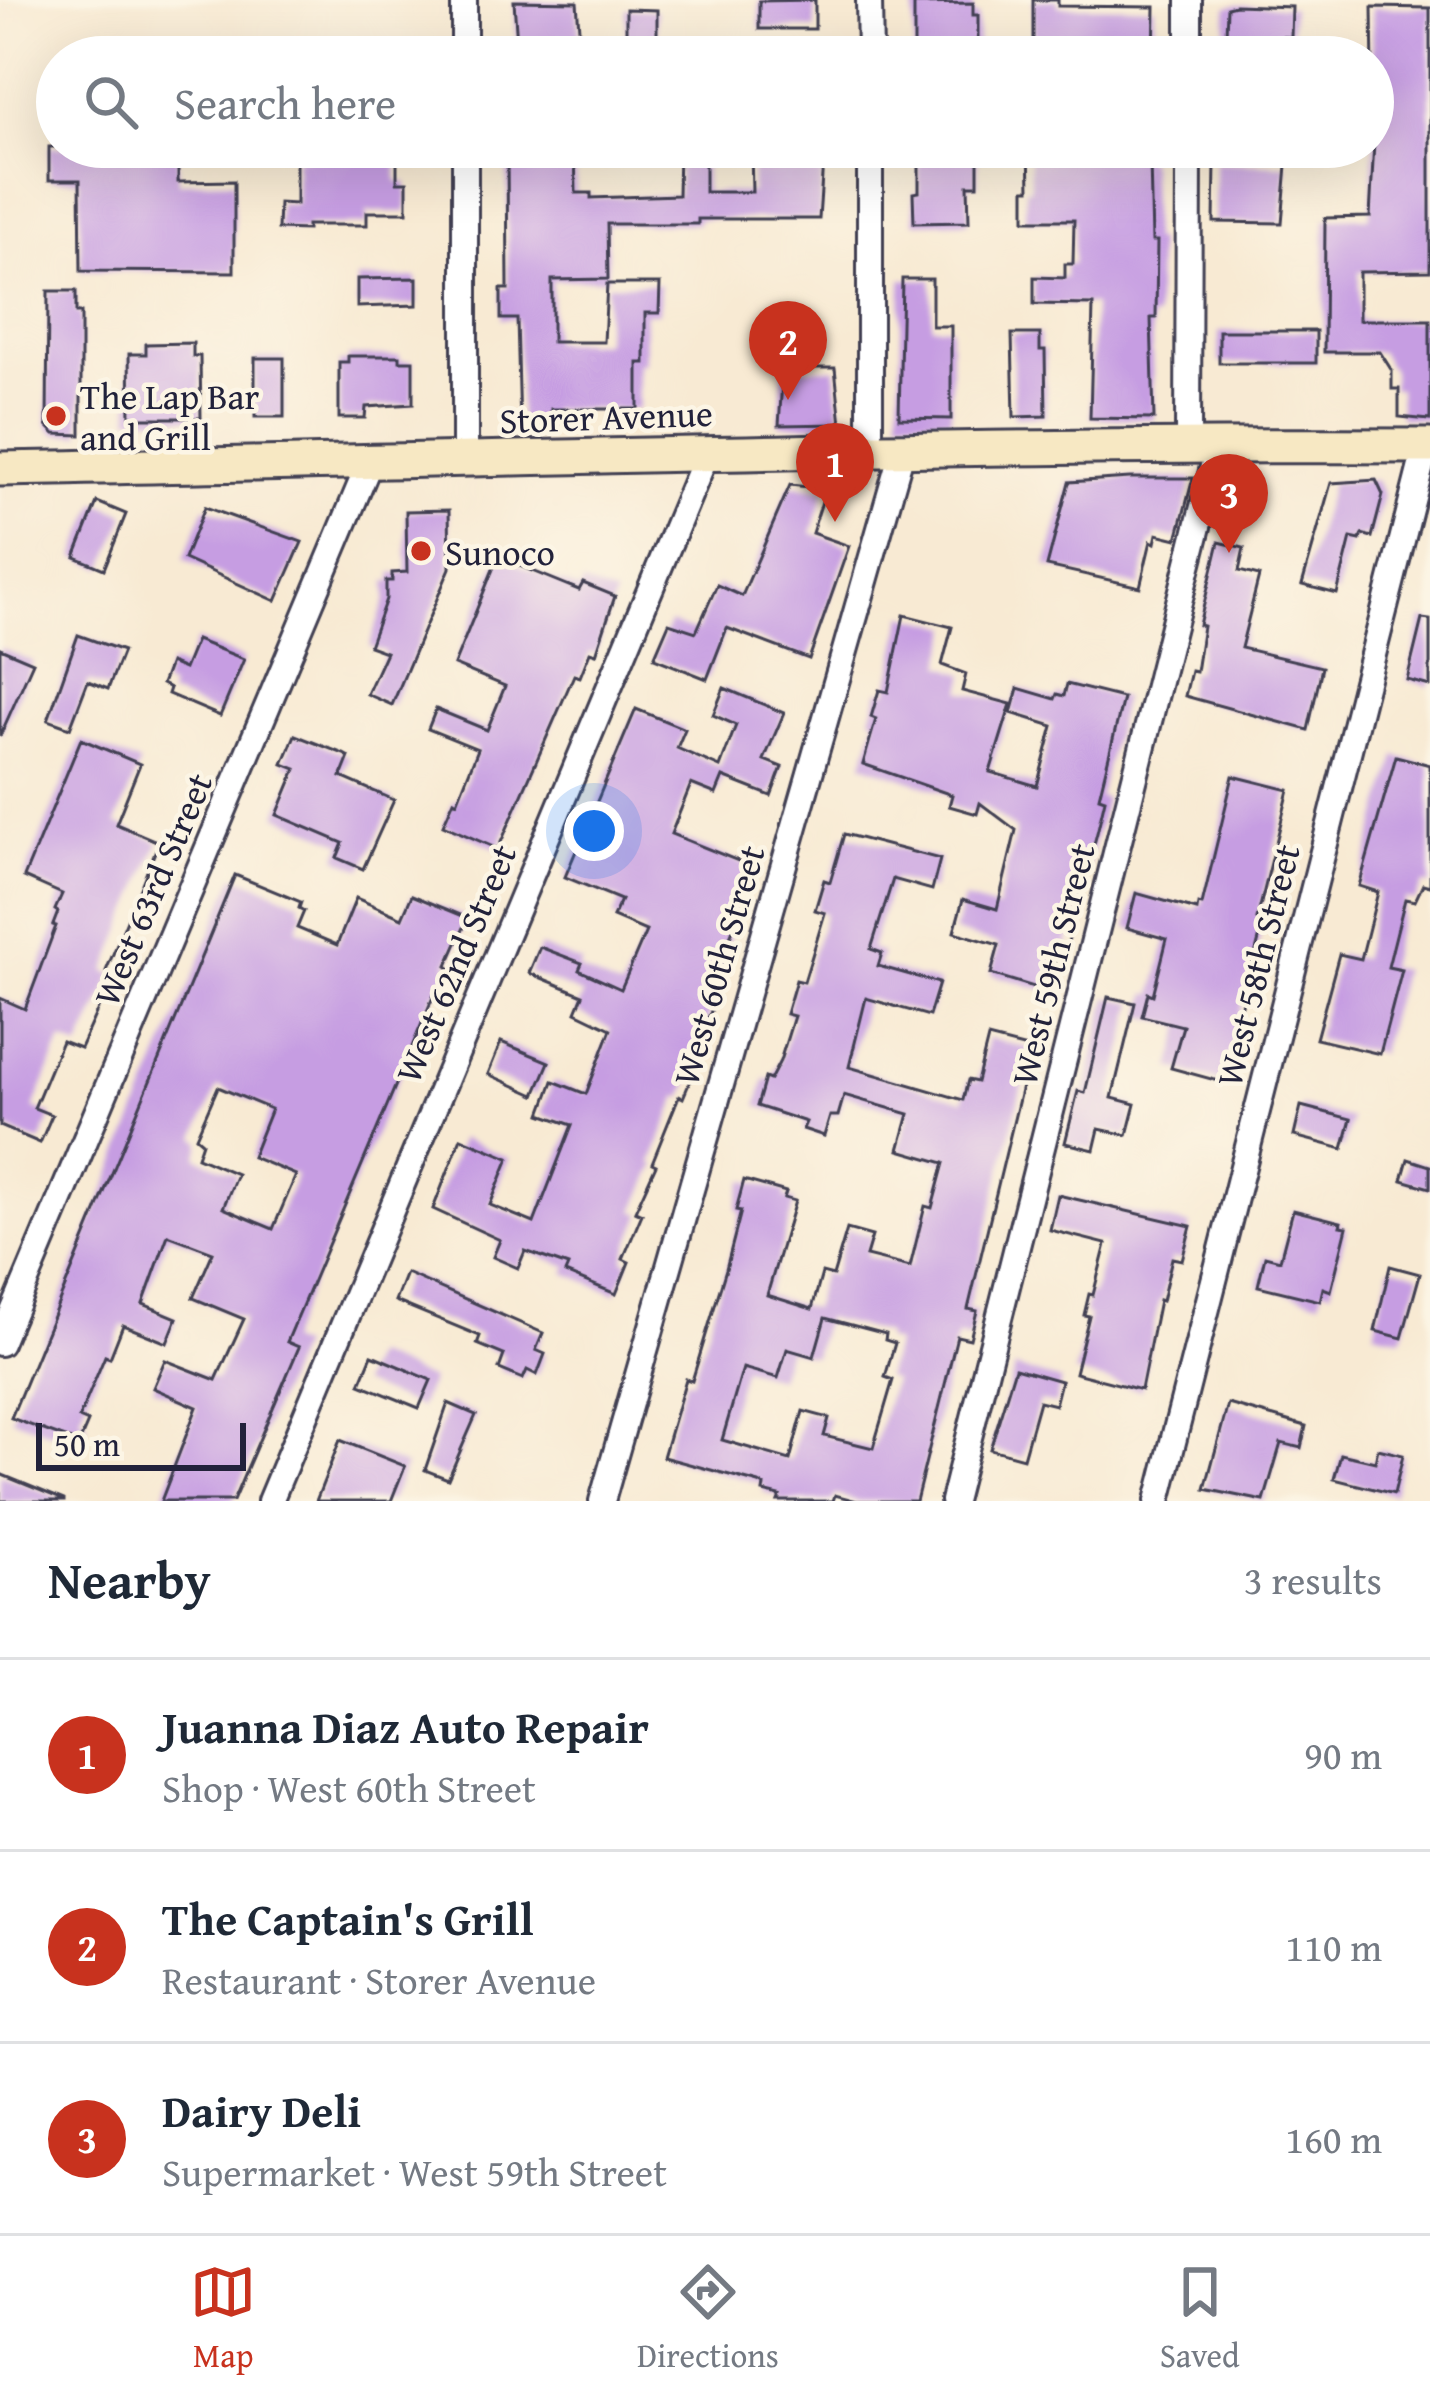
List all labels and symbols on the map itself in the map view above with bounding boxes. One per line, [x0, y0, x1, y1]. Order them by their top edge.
pin: 2 [749, 301, 827, 400]
place label: The Lap Bar and Grill [80, 369, 260, 463]
street label: Storer Avenue [499, 386, 713, 446]
marker: The Lap Bar and Grill [43, 403, 69, 429]
pin: 1 [796, 423, 874, 522]
pin: 3 [1190, 454, 1268, 553]
place label: Sunoco [445, 525, 555, 578]
marker: Sunoco [408, 538, 434, 564]
street label: West 63rd Street [79, 764, 225, 1014]
your location [564, 801, 624, 861]
street label: West 62nd Street [381, 835, 529, 1090]
street label: West 59th Street [996, 837, 1108, 1091]
street label: West 60th Street [658, 838, 778, 1091]
street label: West 58th Street [1201, 838, 1313, 1092]
scale bar [36, 1417, 246, 1470]

